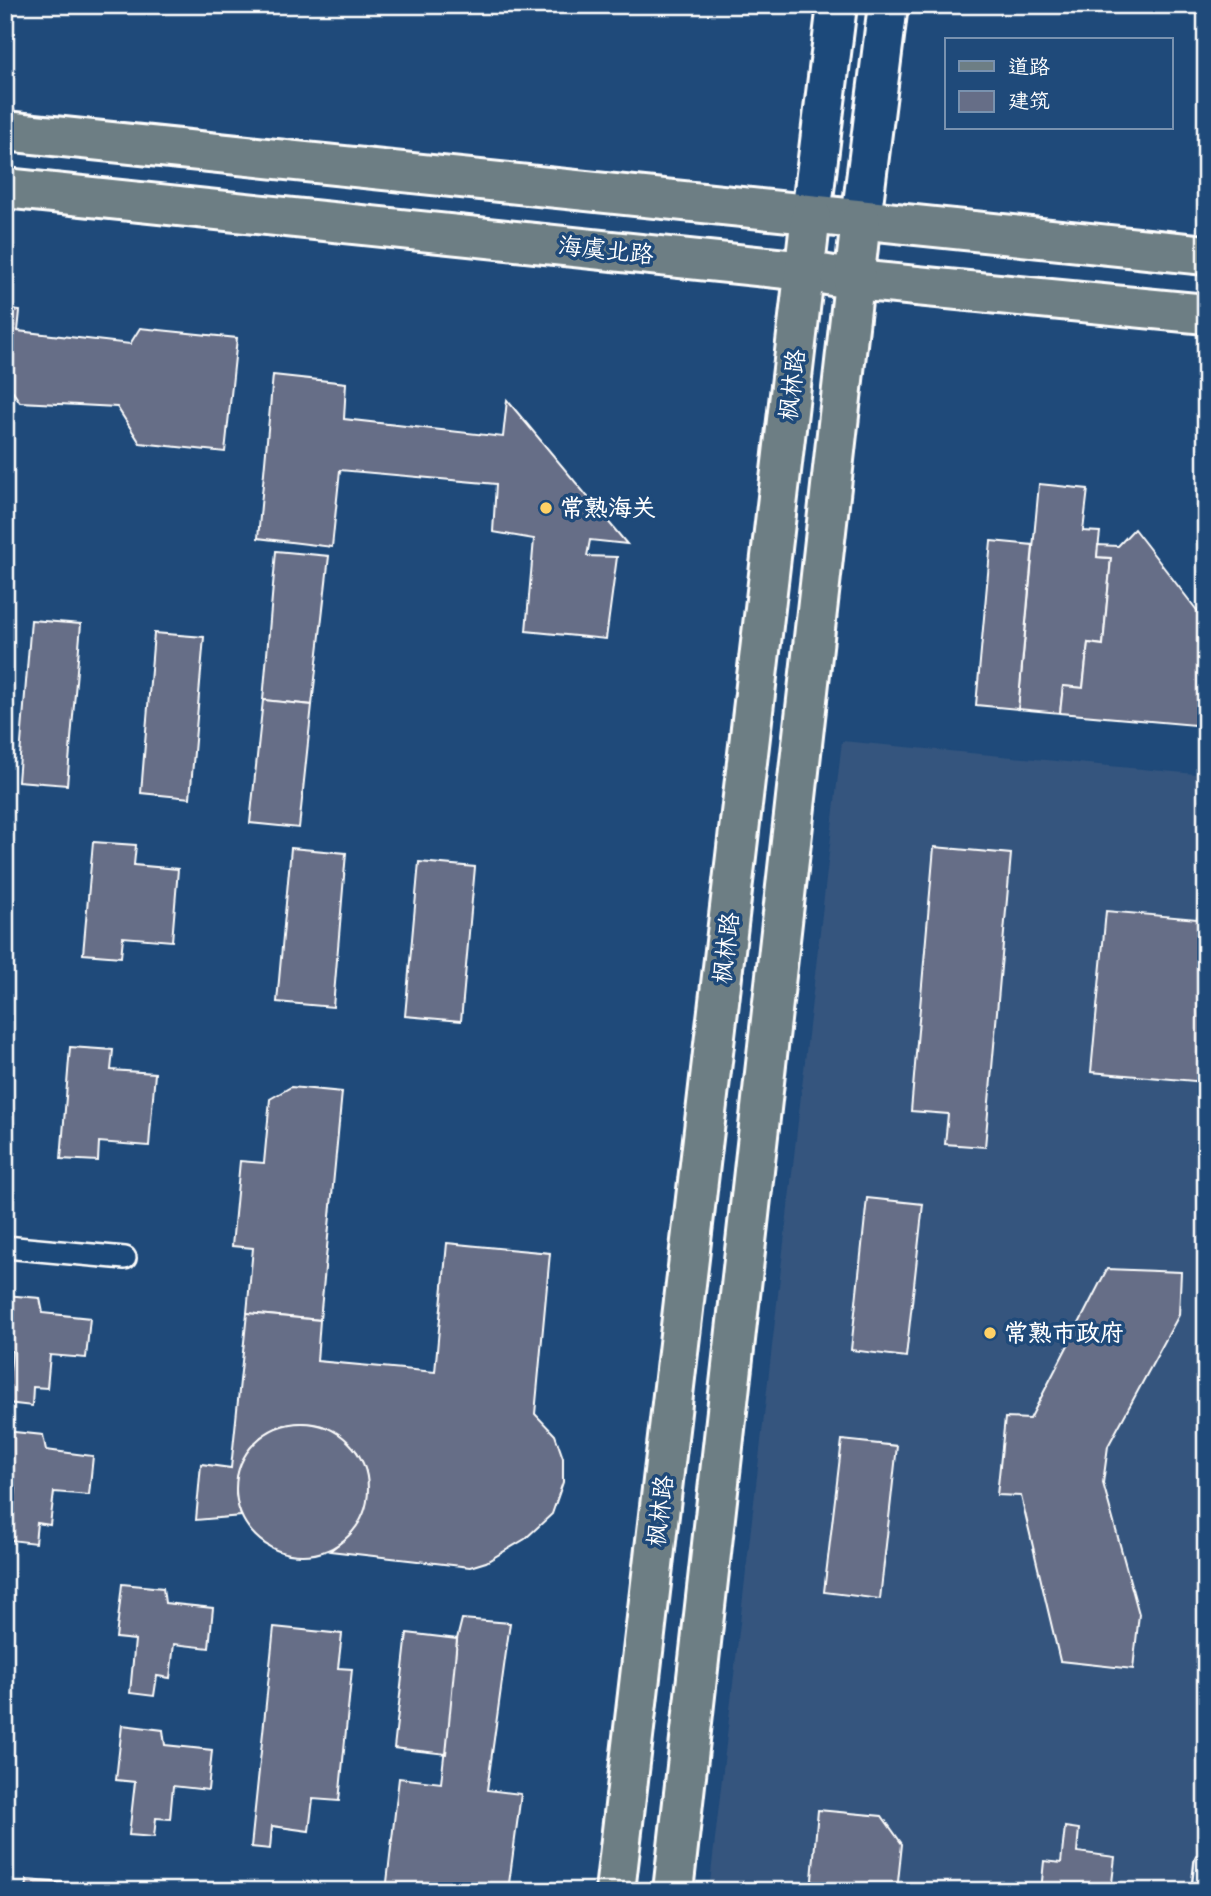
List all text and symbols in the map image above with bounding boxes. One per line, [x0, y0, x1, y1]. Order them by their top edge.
legend [945, 38, 1172, 130]
text: 道路 [1008, 52, 1050, 79]
text: 建筑 [1008, 86, 1050, 113]
street label: 海虞北路 [557, 228, 656, 269]
street label: 枫林路 [771, 347, 810, 422]
place label: 常熟海关 [560, 491, 656, 522]
marker: 常熟海关 [538, 500, 554, 516]
street label: 枫林路 [705, 910, 744, 985]
place label: 常熟市政府 [1004, 1316, 1124, 1347]
marker: 常熟市政府 [982, 1325, 998, 1341]
street label: 枫林路 [639, 1473, 678, 1548]

